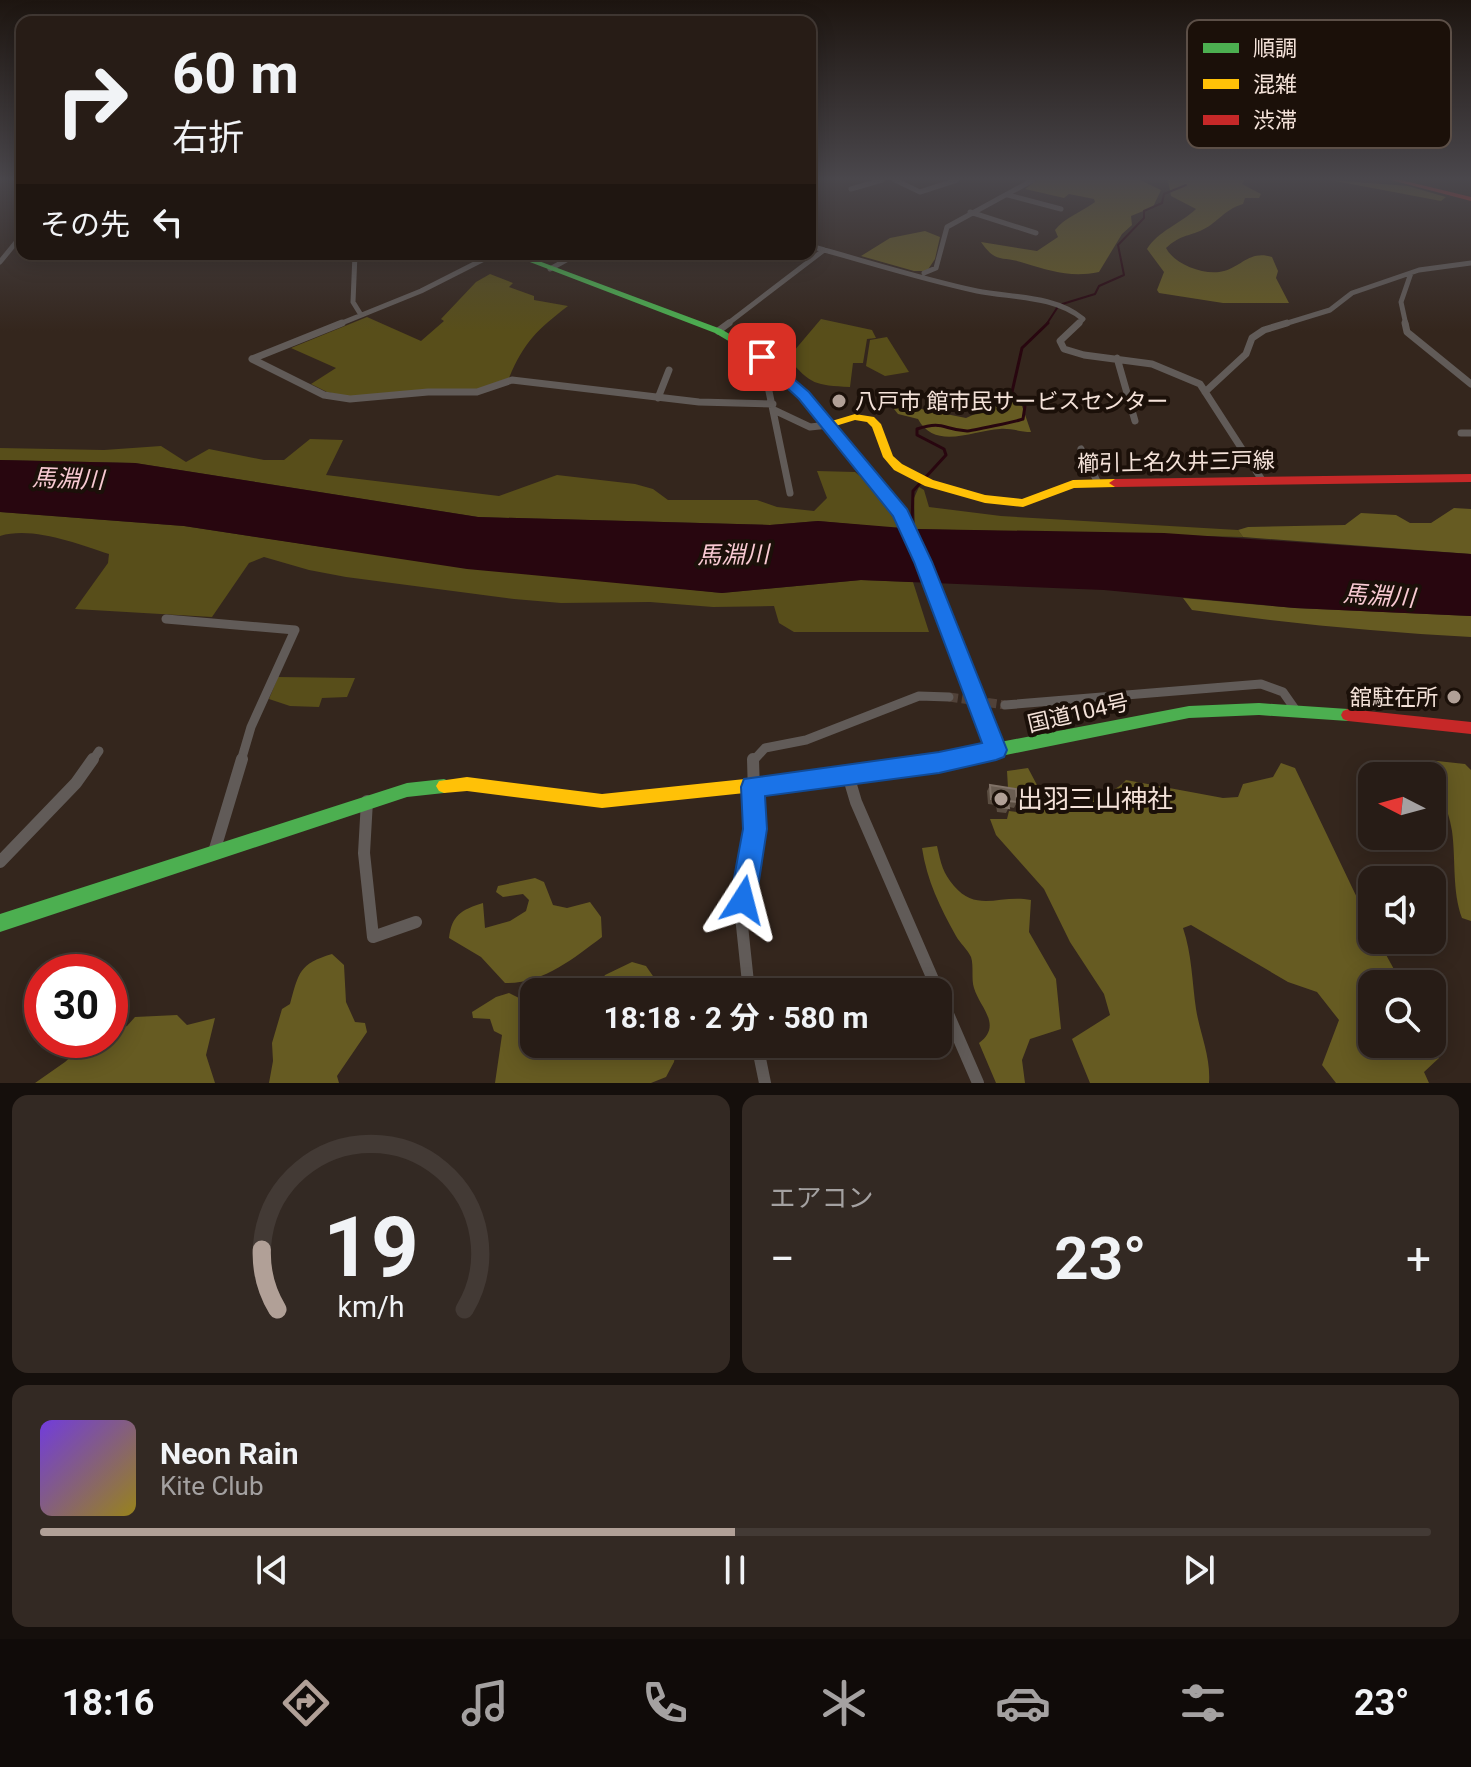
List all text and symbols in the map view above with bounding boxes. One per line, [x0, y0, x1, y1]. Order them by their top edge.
legend [1187, 20, 1451, 148]
text: 順調 [1253, 36, 1297, 61]
text: 60 m [172, 41, 299, 107]
icon: right [40, 48, 144, 152]
text: 混雑 [1253, 72, 1297, 97]
text: 渋滞 [1253, 108, 1297, 133]
text: 右折 [172, 117, 244, 159]
icon: left [146, 200, 190, 244]
text: その先 [40, 207, 130, 242]
pin [728, 323, 796, 391]
icon: arrive [740, 335, 784, 379]
place label: 八戸市 館市民サービスセンター [855, 389, 1168, 414]
marker: 八戸市 館市民サービスセンター [830, 392, 848, 410]
street label: 櫛引上名久井三戸線 [1077, 448, 1275, 476]
water label: 馬淵川 [32, 464, 107, 494]
water label: 馬淵川 [697, 540, 772, 570]
water label: 馬淵川 [1342, 580, 1419, 613]
place label: 舘駐在所 [1350, 685, 1438, 710]
marker: 舘駐在所 [1445, 688, 1463, 706]
street label: 国道104号 [1025, 689, 1131, 737]
north arrow [1358, 762, 1446, 850]
map controls [1358, 762, 1446, 1058]
place label: 出羽三山神社 [1017, 784, 1173, 814]
marker: 出羽三山神社 [992, 790, 1010, 808]
position arrow [701, 858, 785, 942]
button: sound [1358, 866, 1446, 954]
speed limit sign: 30 [24, 954, 128, 1058]
button: search [1358, 970, 1446, 1058]
text: 18:18 · 2 分 · 580 m [604, 1000, 868, 1035]
text: エアコン [770, 1183, 874, 1213]
text: 19 [323, 1199, 418, 1296]
text: 23° [1054, 1223, 1146, 1294]
text: − [770, 1233, 795, 1285]
text: + [1406, 1233, 1431, 1285]
text: km/h [337, 1290, 404, 1324]
text: Neon Rain [160, 1436, 299, 1471]
text: Kite Club [160, 1471, 264, 1501]
icon: previous [250, 1548, 294, 1592]
icon: pause [713, 1548, 757, 1592]
icon: next [1177, 1548, 1221, 1592]
icon: directions [278, 1675, 334, 1731]
icon: music [457, 1675, 513, 1731]
icon: phone [637, 1675, 693, 1731]
icon: climate [816, 1675, 872, 1731]
icon: car [995, 1675, 1051, 1731]
icon: filters [1175, 1675, 1231, 1731]
text: 18:16 [62, 1682, 154, 1724]
text: 23° [1354, 1682, 1409, 1724]

